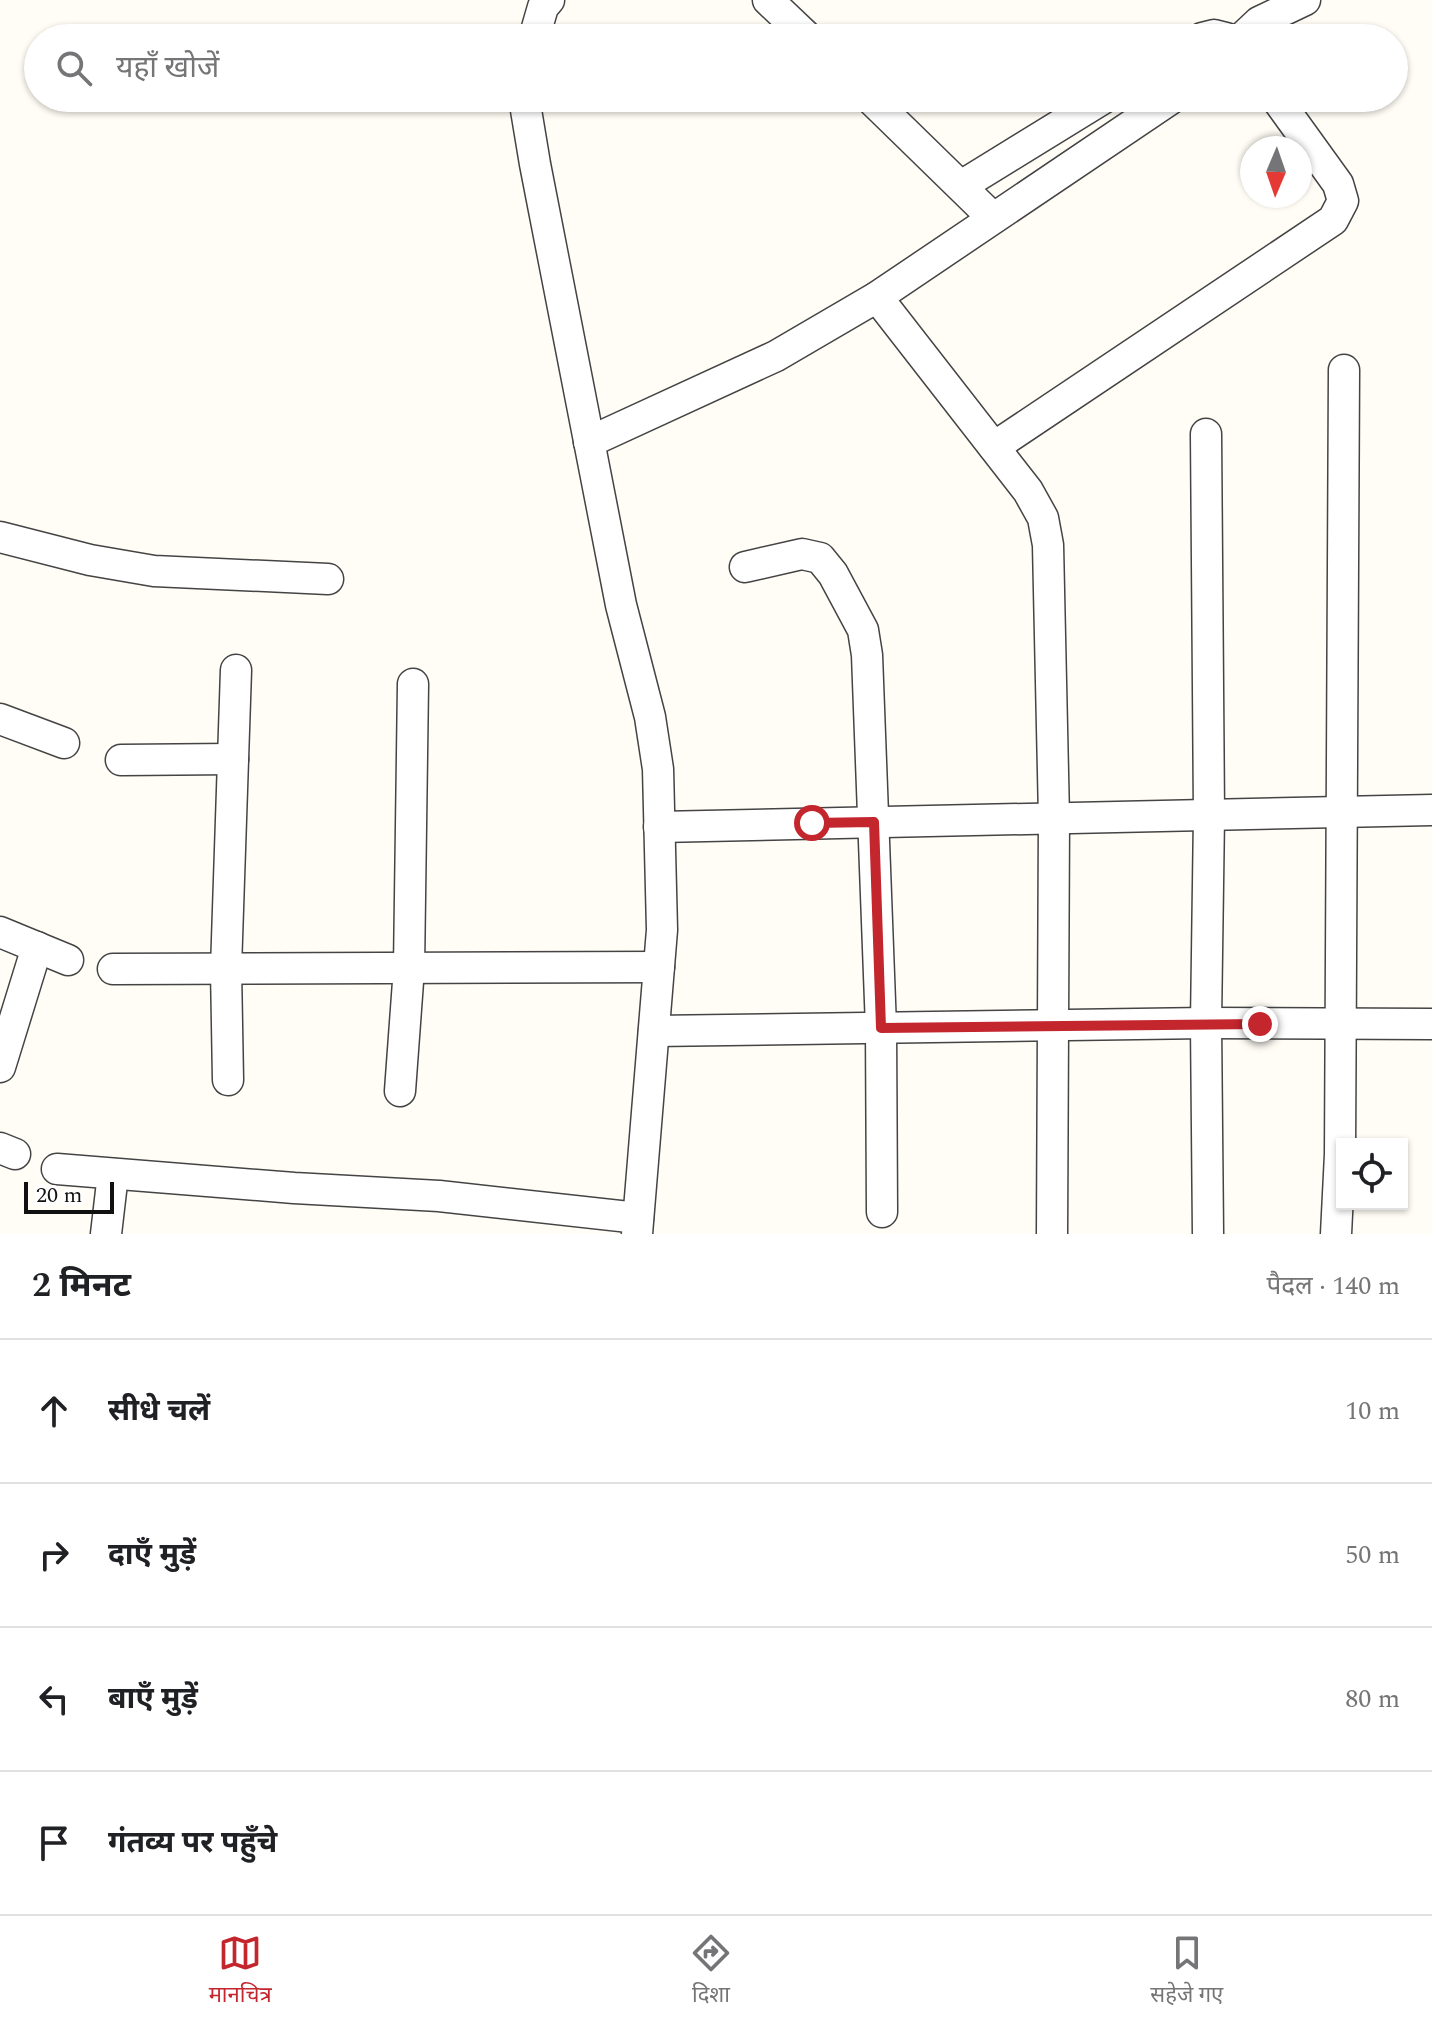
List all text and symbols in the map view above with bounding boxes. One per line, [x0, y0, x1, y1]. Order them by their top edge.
search box [24, 24, 1408, 112]
text: यहाँ खोजें [116, 45, 219, 91]
icon: search [52, 46, 96, 90]
north arrow [1240, 136, 1312, 208]
route start [794, 805, 830, 841]
route end [1242, 1006, 1278, 1042]
map controls [1336, 1138, 1408, 1210]
button: locate [1336, 1138, 1408, 1210]
scale bar [24, 1178, 114, 1214]
text: 20 m [36, 1179, 82, 1212]
text: 2 मिनट [32, 1260, 131, 1312]
text: पैदल · 140 m [1266, 1266, 1400, 1306]
text: सीधे चलें [108, 1388, 210, 1434]
icon: ahead [32, 1389, 76, 1433]
text: 10 m [1345, 1391, 1400, 1431]
text: दाएँ मुड़ें [108, 1532, 196, 1578]
icon: right [32, 1533, 76, 1577]
text: 50 m [1345, 1535, 1400, 1575]
text: बाएँ मुड़ें [108, 1676, 198, 1722]
icon: left [32, 1677, 76, 1721]
text: 80 m [1345, 1679, 1400, 1719]
text: गंतव्य पर पहुँचे [108, 1820, 277, 1866]
icon: arrive [32, 1821, 76, 1865]
tab: मानचित्र [209, 1931, 272, 2012]
tab: दिशा [689, 1931, 733, 2012]
tab: सहेजे गए [1150, 1931, 1223, 2012]

